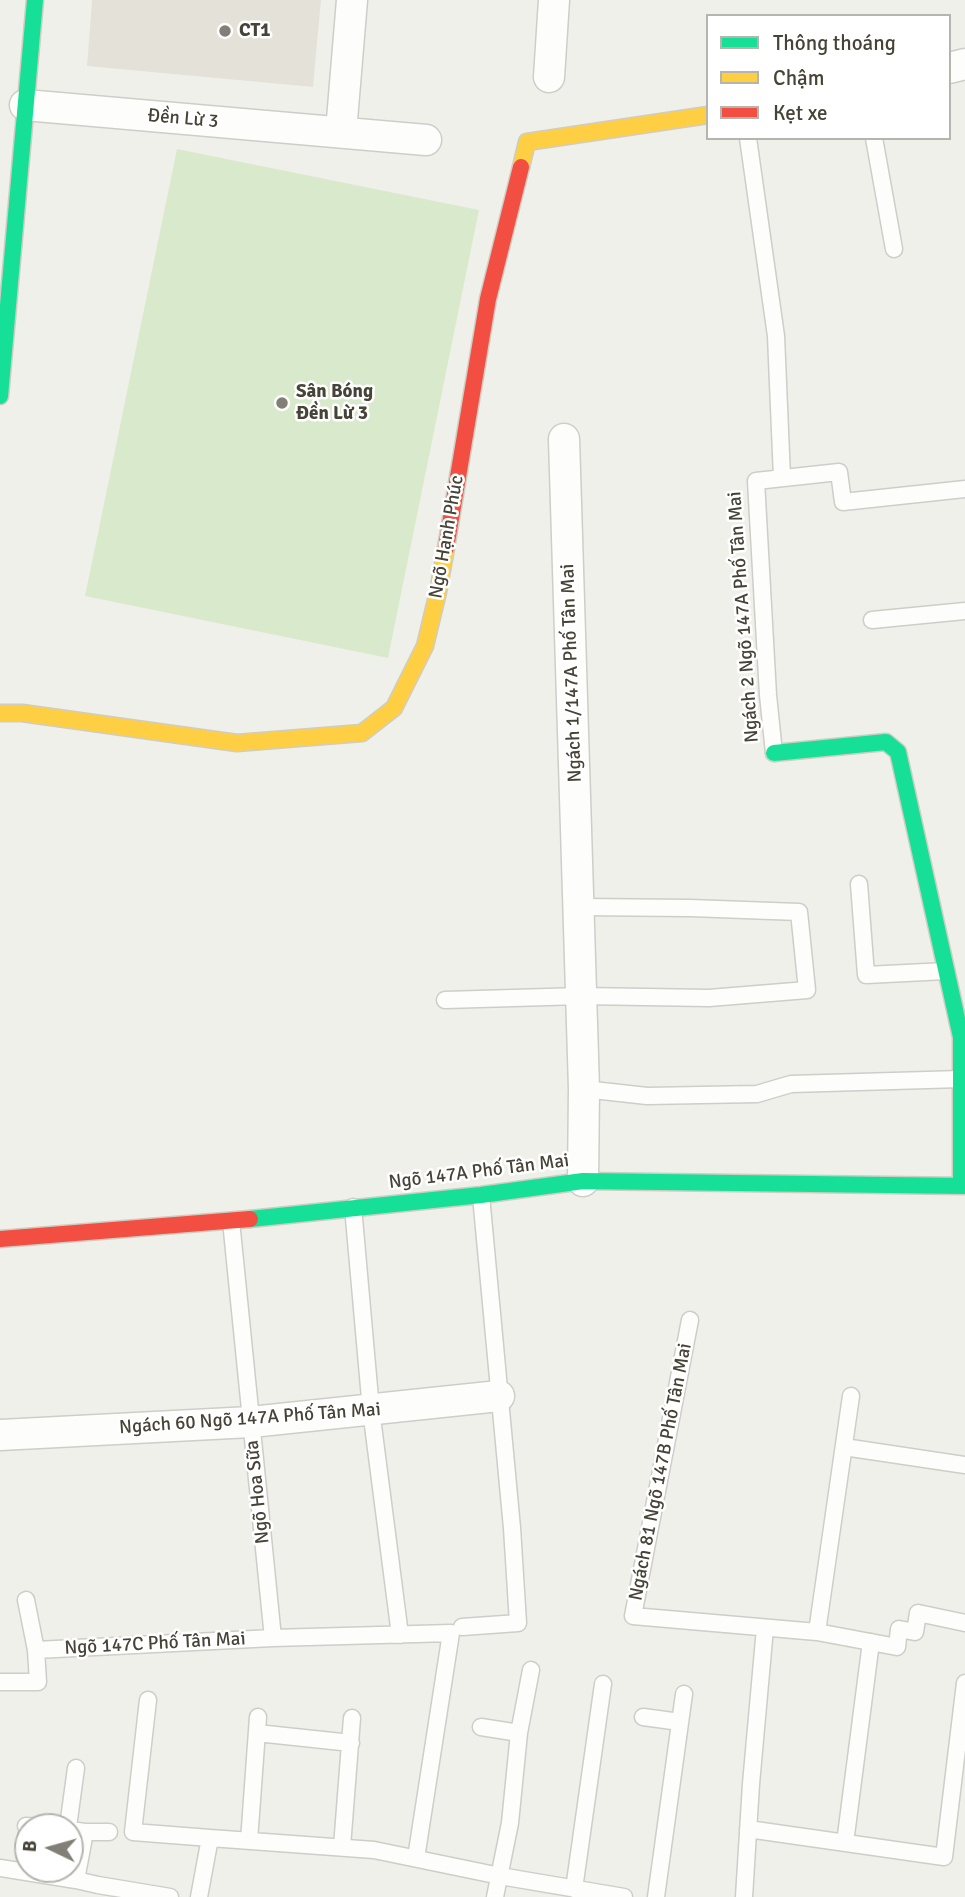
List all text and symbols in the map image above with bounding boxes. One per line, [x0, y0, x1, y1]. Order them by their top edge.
legend [706, 14, 951, 140]
place label: CT1 [239, 20, 271, 42]
marker: CT1 [217, 23, 233, 39]
text: Thông thoáng [773, 30, 896, 56]
text: Chậm [773, 65, 825, 91]
text: Kẹt xe [773, 100, 827, 126]
street label: Đền Lừ 3 [147, 105, 219, 133]
place label: Sân Bóng Đền Lừ 3 [296, 381, 373, 425]
marker: Sân Bóng Đền Lừ 3 [274, 395, 290, 411]
street label: Ngõ Hạnh Phúc [425, 474, 469, 600]
street label: Ngách 2 Ngõ 147A Phố Tân Mai [724, 491, 764, 743]
street label: Ngách 1/147A Phố Tân Mai [557, 563, 587, 783]
street label: Ngõ 147A Phố Tân Mai [388, 1150, 570, 1194]
street label: Ngách 81 Ngõ 147B Phố Tân Mai [625, 1341, 697, 1603]
street label: Ngách 60 Ngõ 147A Phố Tân Mai [118, 1398, 382, 1440]
street label: Ngõ Hoa Sữa [241, 1439, 275, 1545]
street label: Ngõ 147C Phố Tân Mai [64, 1628, 246, 1660]
north arrow [14, 1813, 84, 1883]
text: B [18, 1839, 43, 1853]

